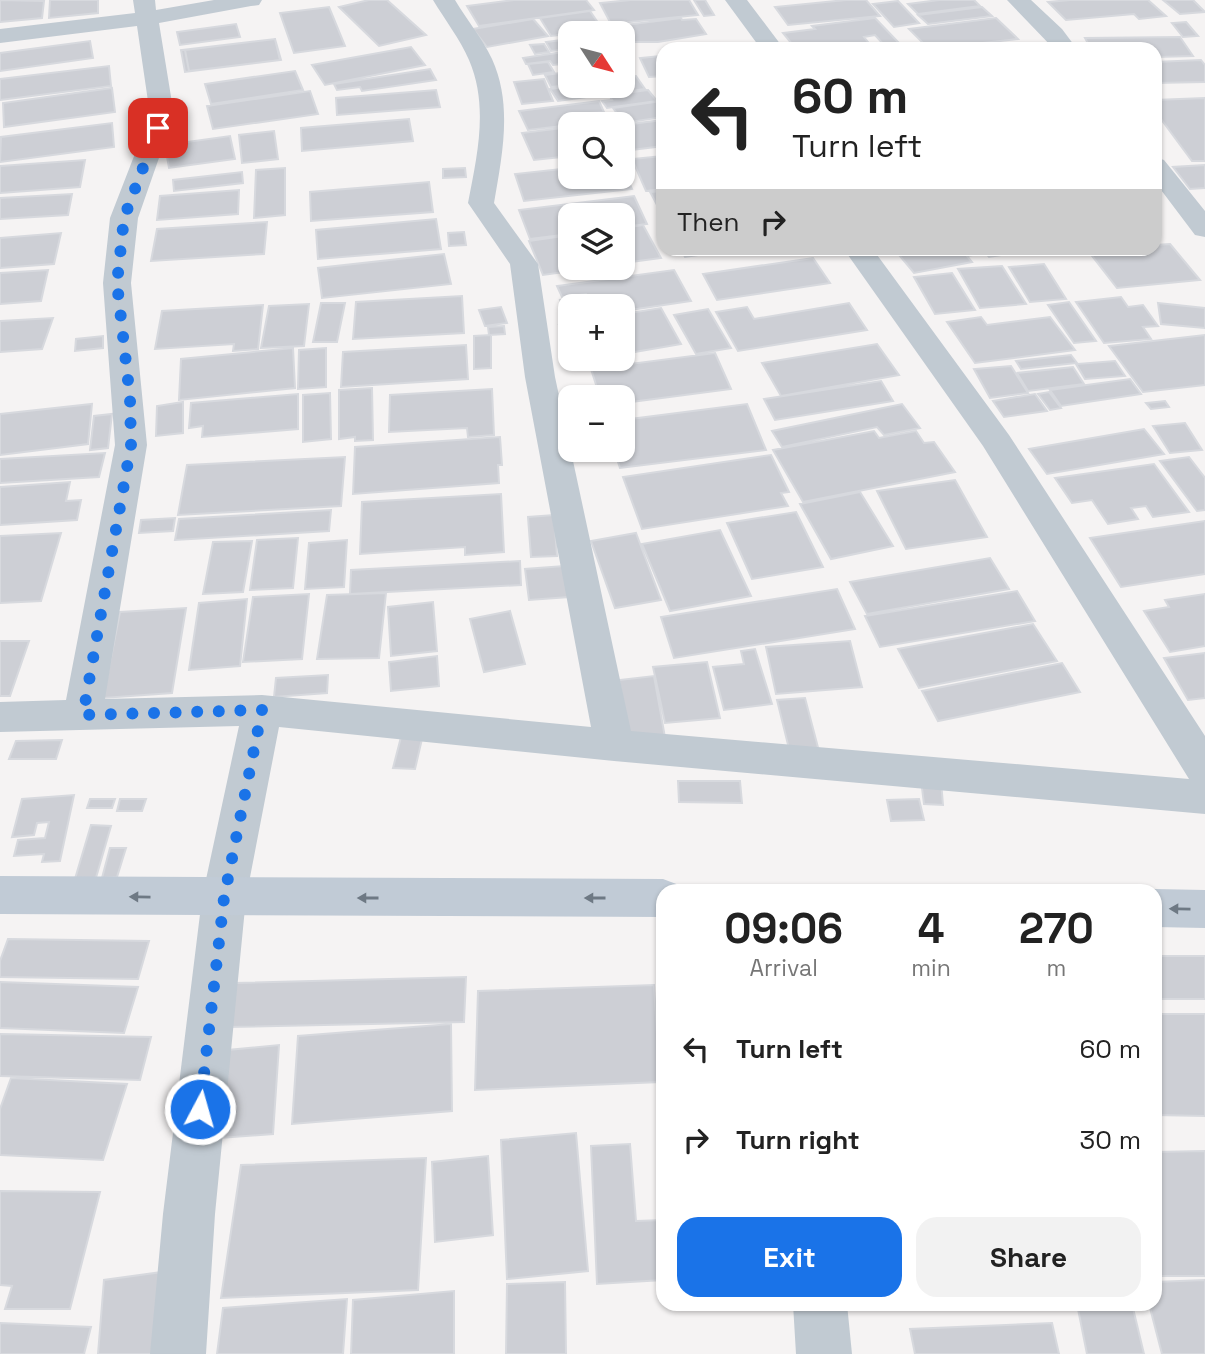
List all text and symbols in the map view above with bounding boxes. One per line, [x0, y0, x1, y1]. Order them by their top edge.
north arrow [558, 21, 635, 98]
map controls [558, 21, 635, 462]
text: 60 m [792, 65, 908, 127]
icon: left [677, 70, 768, 161]
pin [128, 98, 188, 158]
icon: arrive [139, 109, 177, 147]
button: search [558, 112, 635, 189]
text: Turn left [792, 126, 922, 166]
button: layers [558, 203, 635, 280]
icon: right [754, 203, 792, 241]
text: Then [677, 205, 740, 239]
button: + [558, 294, 635, 371]
button: − [558, 385, 635, 462]
one-way arrow [129, 891, 151, 903]
one-way arrow [356, 892, 378, 904]
one-way arrow [584, 892, 606, 904]
text: 09:06 [724, 902, 843, 955]
text: 4 [918, 902, 944, 955]
text: 270 [1019, 902, 1094, 955]
one-way arrow [1169, 903, 1191, 914]
text: Arrival [749, 953, 818, 983]
text: min [911, 953, 951, 983]
text: m [1046, 953, 1066, 983]
icon: left [677, 1030, 715, 1068]
text: Turn left [736, 1032, 843, 1066]
text: 60 m [1079, 1032, 1141, 1066]
position arrow [163, 1072, 237, 1146]
icon: right [677, 1121, 715, 1159]
text: Turn right [736, 1123, 860, 1157]
text: 30 m [1080, 1123, 1141, 1157]
button: Exit [677, 1217, 902, 1297]
button: Share [916, 1217, 1141, 1297]

